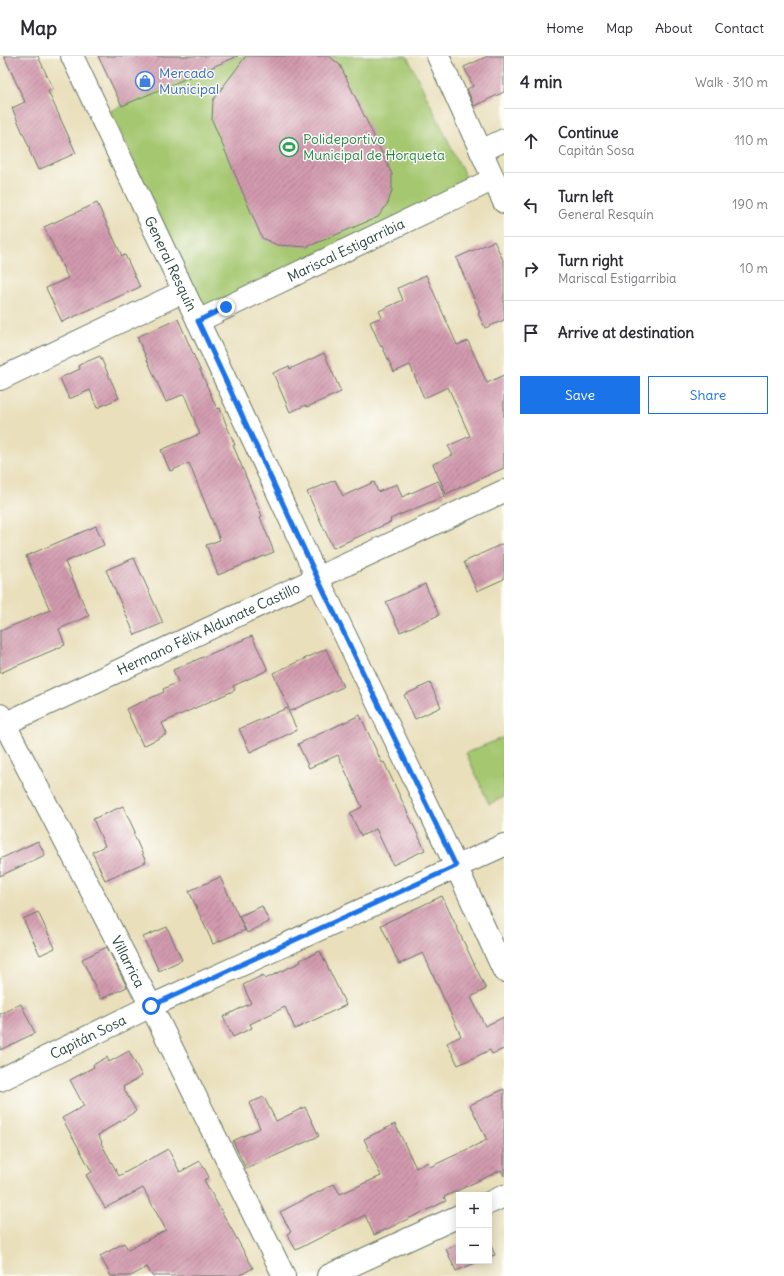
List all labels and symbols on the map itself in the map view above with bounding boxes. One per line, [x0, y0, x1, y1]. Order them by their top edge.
place label: Mercado Municipal [159, 64, 219, 98]
shop icon: Mercado Municipal [134, 70, 156, 92]
place label: Polideportivo Municipal de Horqueta [303, 130, 445, 164]
sports icon: Polideportivo Municipal de Horqueta [278, 136, 300, 158]
street label: General Resquín [141, 213, 201, 314]
street label: Mariscal Estigarribia [284, 214, 407, 286]
route end [217, 298, 235, 316]
street label: Hermano Félix Aldunate Castillo [114, 578, 303, 679]
street label: Villarrica [107, 933, 149, 991]
route start [142, 997, 160, 1015]
street label: Capitán Sosa [47, 1011, 129, 1063]

